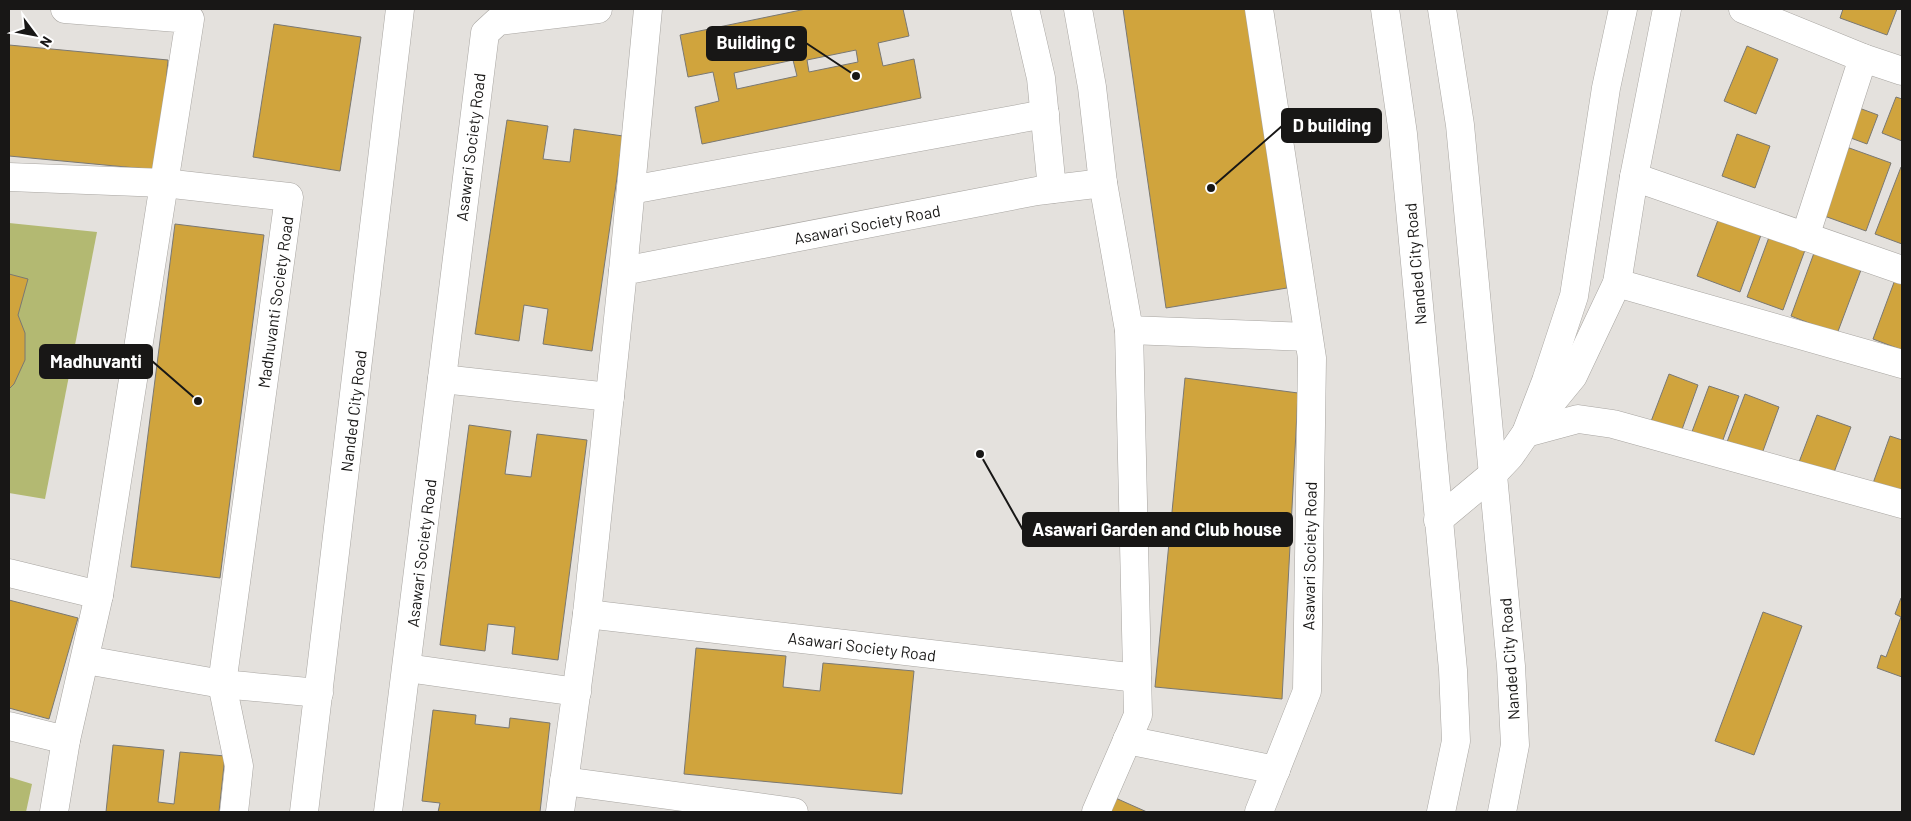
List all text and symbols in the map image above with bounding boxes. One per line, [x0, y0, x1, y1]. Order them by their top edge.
north arrow [10, 10, 60, 60]
callout: Building C [707, 27, 806, 60]
text: Building C [716, 31, 796, 53]
text: N [37, 34, 56, 51]
street label: Asawari Society Road [452, 72, 488, 222]
callout: D building [1282, 109, 1381, 142]
text: D building [1293, 114, 1371, 136]
street label: Asawari Society Road [792, 200, 942, 248]
street label: Nanded City Road [1400, 202, 1430, 326]
street label: Madhuvanti Society Road [254, 215, 296, 389]
callout: Madhuvanti [40, 345, 152, 378]
street label: Nanded City Road [336, 349, 370, 473]
text: Madhuvanti [50, 350, 142, 372]
street label: Asawari Society Road [403, 478, 439, 628]
street label: Asawari Society Road [1298, 481, 1320, 631]
callout: Asawari Garden and Club house [1023, 513, 1292, 546]
text: Asawari Garden and Club house [1032, 518, 1282, 540]
street label: Nanded City Road [1495, 597, 1523, 721]
street label: Asawari Society Road [787, 628, 937, 664]

